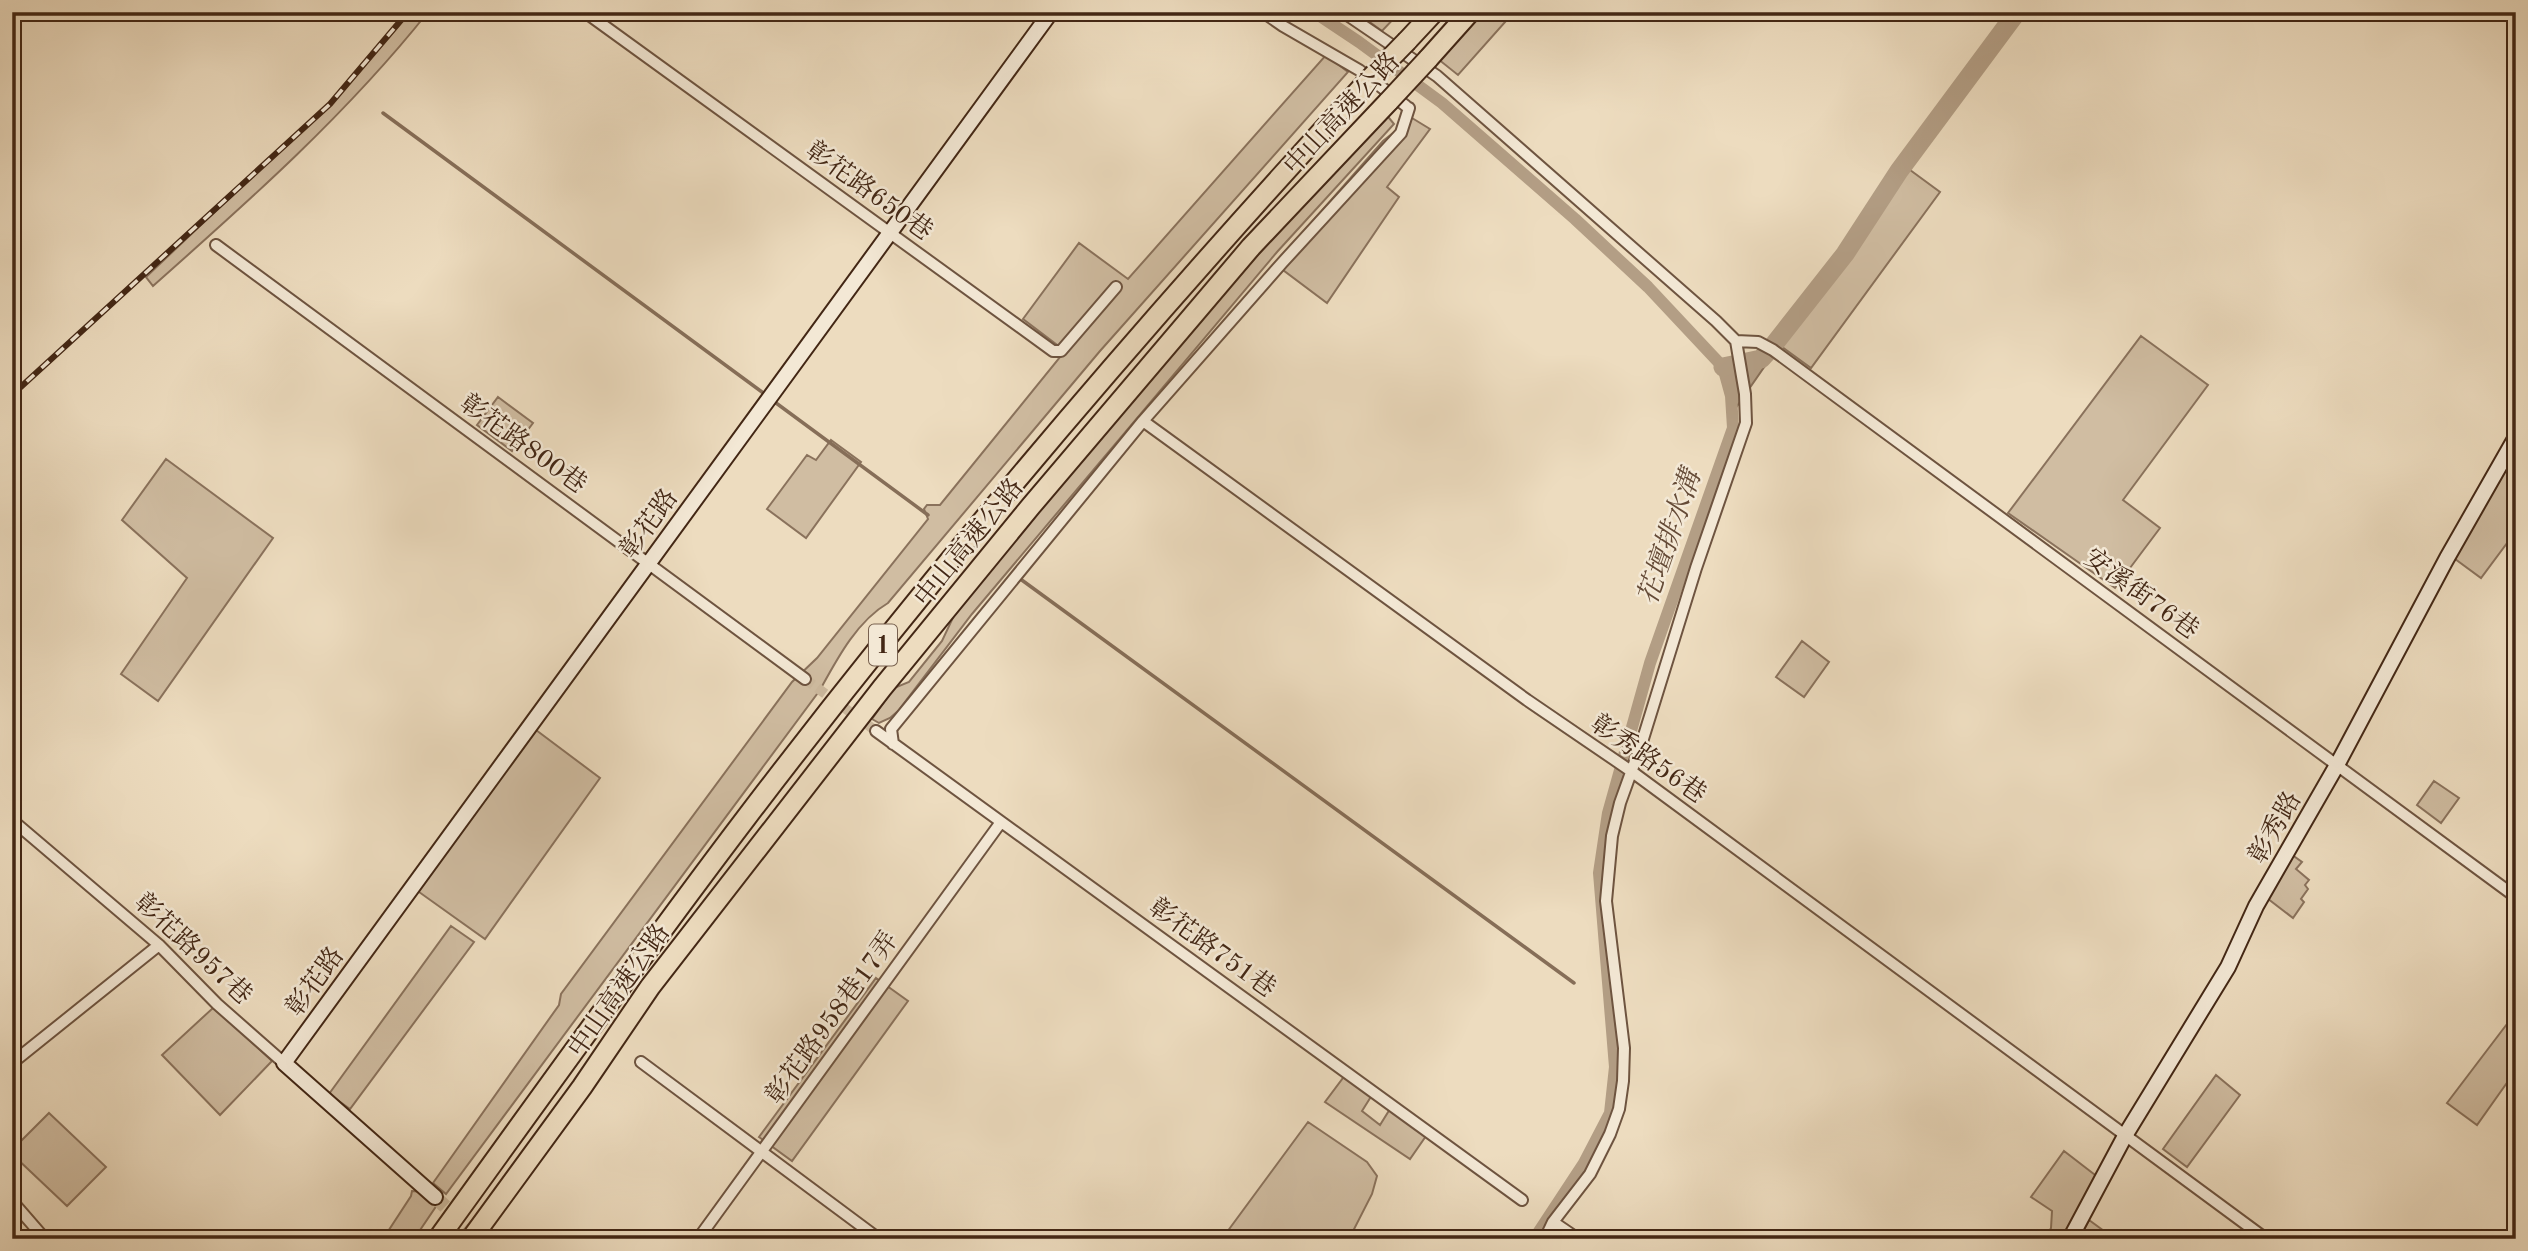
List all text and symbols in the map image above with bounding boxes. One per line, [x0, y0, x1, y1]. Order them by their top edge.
street label: 中山高速公路 [1278, 46, 1405, 180]
street label: 彰花路650巷 [801, 135, 939, 246]
street label: 彰花路800巷 [455, 388, 593, 499]
water label: 花壇排水溝 [1632, 462, 1708, 609]
street label: 中山高速公路 [908, 473, 1029, 612]
street label: 彰花路 [614, 483, 683, 563]
street label: 安溪街76巷 [2079, 543, 2204, 645]
road number: 1 [869, 624, 897, 666]
street label: 彰秀路56巷 [1585, 708, 1712, 809]
street label: 彰秀路 [2242, 786, 2306, 868]
street label: 彰花路957巷 [129, 887, 258, 1010]
street label: 彰花路751巷 [1144, 892, 1282, 1003]
street label: 中山高速公路 [562, 918, 675, 1063]
street label: 彰花路958巷17弄 [759, 926, 904, 1109]
street label: 彰花路 [280, 941, 349, 1021]

